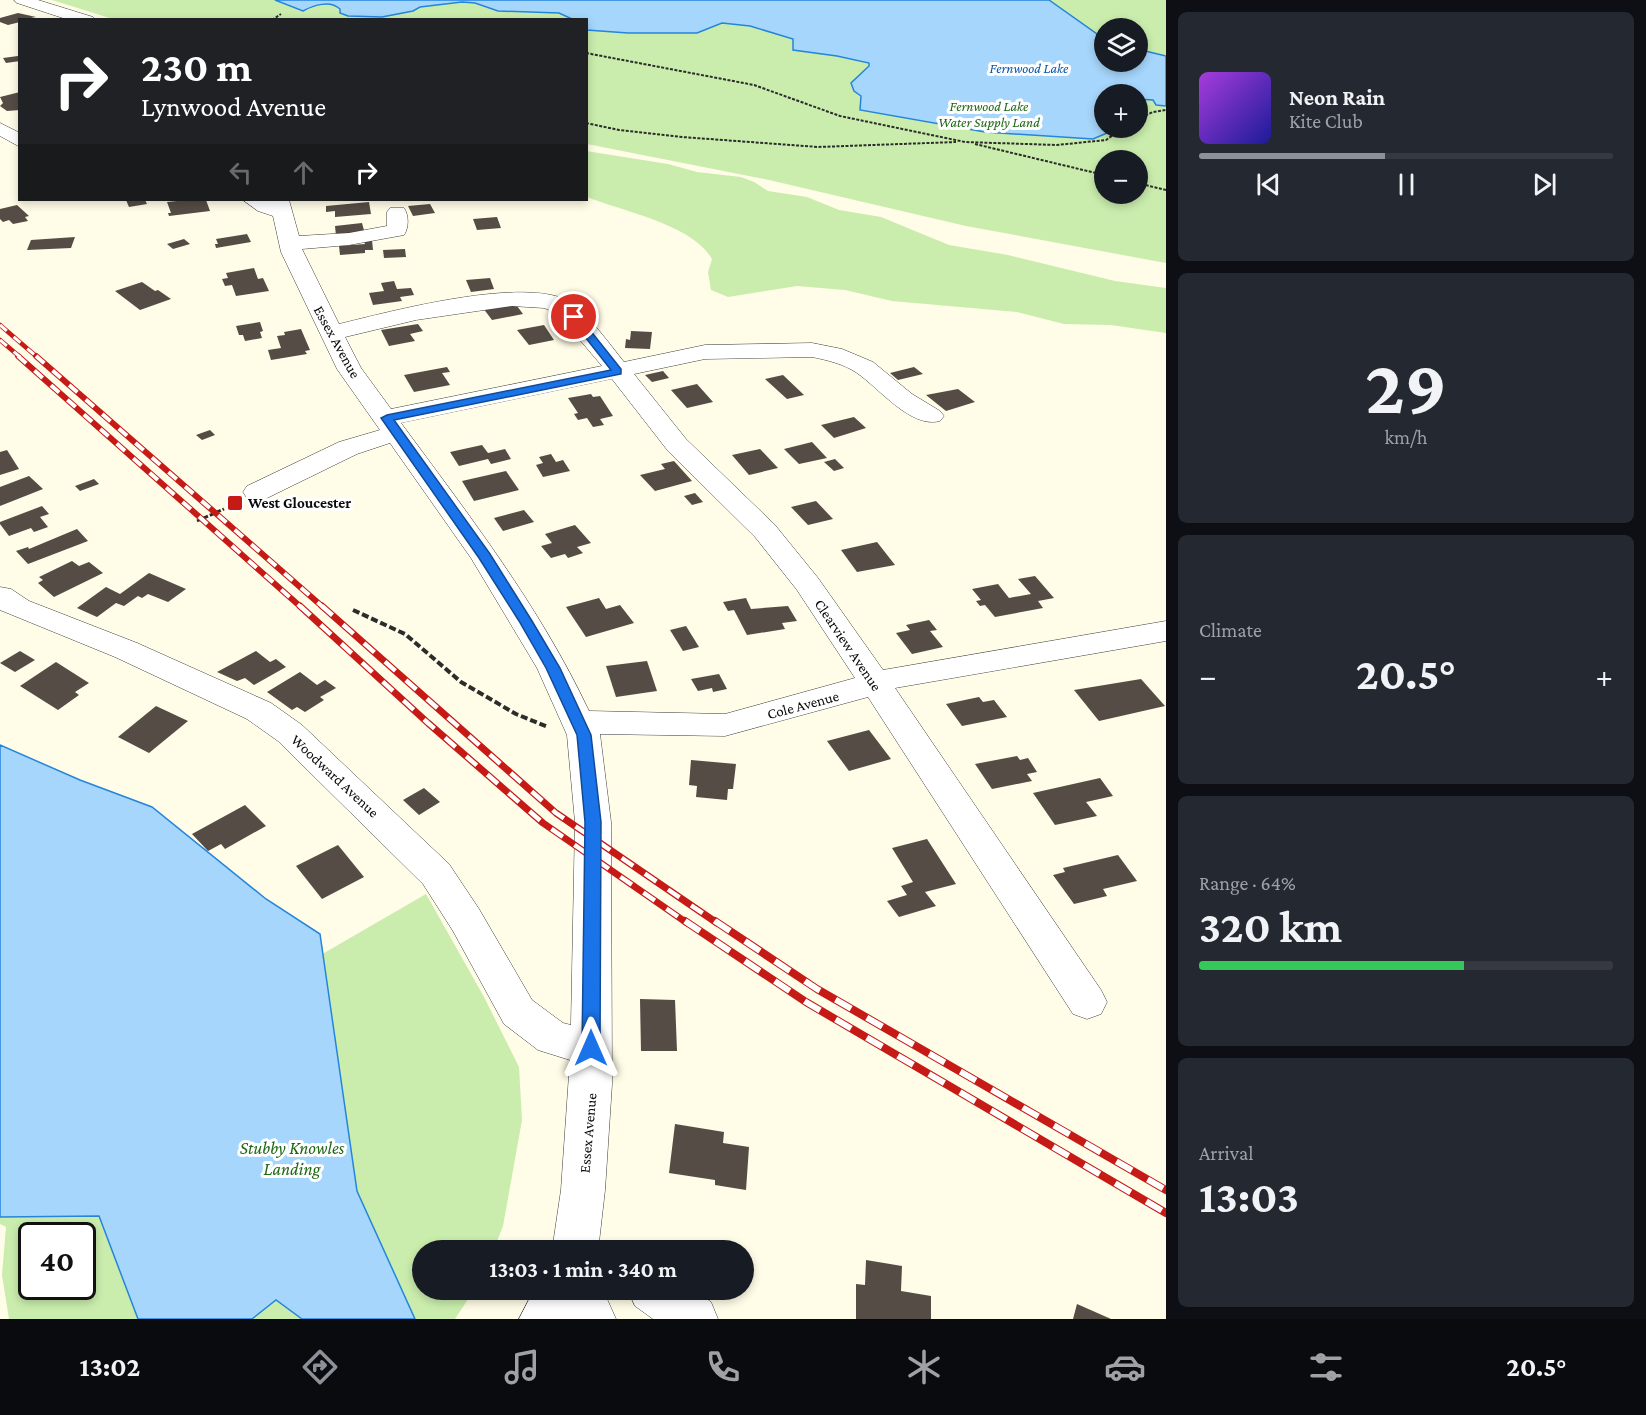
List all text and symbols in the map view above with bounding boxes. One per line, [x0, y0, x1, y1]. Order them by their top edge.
map controls [1094, 18, 1148, 204]
button: layers [1094, 18, 1148, 72]
icon: right [42, 42, 120, 120]
text: 230 m [141, 43, 252, 90]
water label: Fernwood Lake [990, 60, 1069, 76]
button: + [1094, 84, 1148, 138]
text: Neon Rain [1289, 85, 1385, 110]
text: Lynwood Avenue [141, 92, 326, 122]
park label: Fernwood Lake Water Supply Land [938, 98, 1040, 130]
text: Kite Club [1289, 110, 1363, 132]
button: − [1094, 150, 1148, 204]
icon: left [224, 156, 257, 189]
icon: ahead [287, 156, 320, 189]
icon: right [350, 156, 383, 189]
icon: previous [1252, 168, 1285, 201]
icon: pause [1390, 168, 1423, 201]
icon: next [1528, 168, 1561, 201]
pin [548, 291, 599, 342]
icon: arrive [557, 300, 590, 333]
street label: Essex Avenue [311, 303, 364, 381]
text: 29 [1365, 343, 1447, 430]
text: km/h [1384, 426, 1428, 448]
marker: West Gloucester [226, 494, 244, 512]
place label: West Gloucester [247, 495, 351, 511]
street label: Clearview Avenue [811, 596, 885, 694]
text: Climate [1199, 619, 1262, 641]
text: 20.5° [1356, 649, 1456, 699]
text: − [1199, 657, 1216, 694]
text: + [1596, 657, 1613, 694]
street label: Cole Avenue [765, 688, 841, 722]
street label: Woodward Avenue [288, 731, 382, 821]
text: Range · 64% [1199, 872, 1296, 894]
text: 320 km [1199, 902, 1342, 952]
position arrow [559, 1016, 623, 1080]
street label: Essex Avenue [577, 1092, 600, 1174]
park label: Stubby Knowles Landing [240, 1138, 345, 1179]
text: Arrival [1199, 1142, 1253, 1164]
text: 13:03 [1199, 1172, 1299, 1222]
speed limit sign: 40 [18, 1222, 96, 1300]
text: 13:03 · 1 min · 340 m [489, 1257, 677, 1282]
icon: directions [299, 1346, 341, 1388]
icon: music [501, 1346, 543, 1388]
icon: phone [702, 1346, 744, 1388]
icon: climate [903, 1346, 945, 1388]
icon: car [1104, 1346, 1146, 1388]
icon: filters [1305, 1346, 1347, 1388]
text: 13:02 [80, 1352, 140, 1382]
text: 20.5° [1506, 1352, 1566, 1382]

